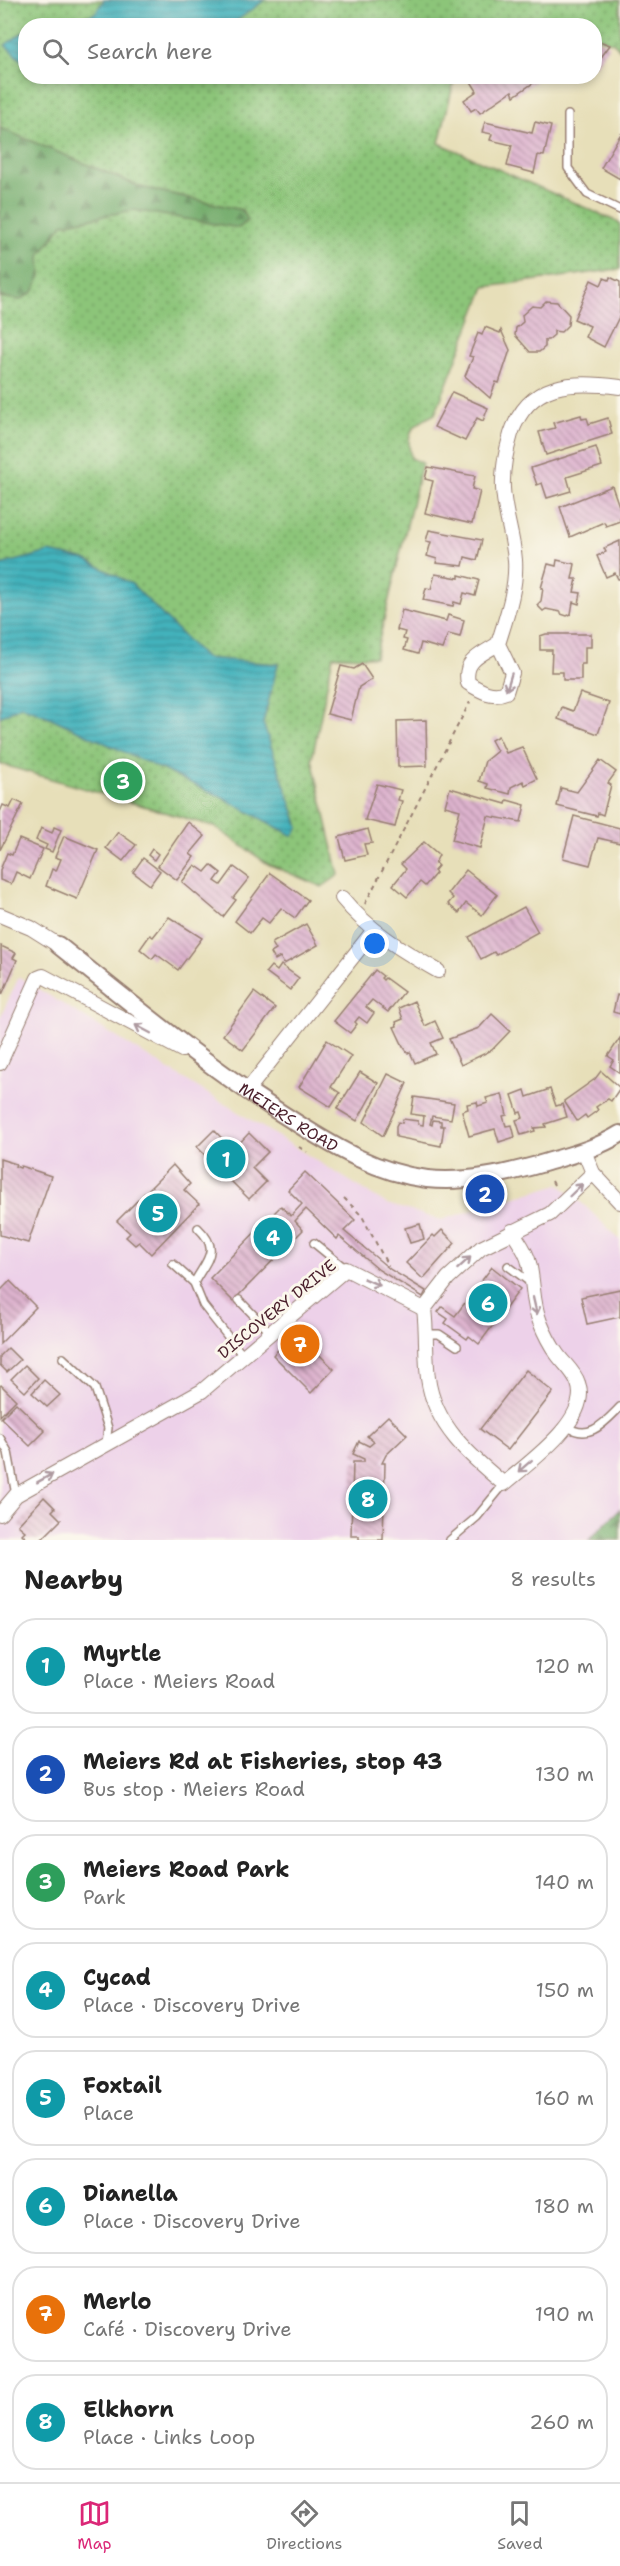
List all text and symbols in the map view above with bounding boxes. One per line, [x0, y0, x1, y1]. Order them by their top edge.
search box [18, 18, 602, 84]
icon: search [39, 35, 72, 68]
text: Search here [87, 37, 213, 66]
one-way arrow [503, 673, 514, 692]
pin: 3 [104, 758, 142, 804]
your location [360, 929, 389, 958]
one-way arrow [135, 1023, 153, 1034]
street label: MEIERS ROAD [235, 1078, 342, 1156]
pin: 1 [206, 1136, 246, 1182]
pin: 2 [466, 1172, 504, 1216]
one-way arrow [568, 1183, 583, 1197]
pin: 5 [138, 1190, 178, 1236]
pin: 4 [254, 1214, 292, 1260]
street label: DISCOVERY DRIVE [213, 1255, 341, 1363]
one-way arrow [457, 1256, 472, 1270]
one-way arrow [363, 1278, 381, 1289]
pin: 6 [468, 1280, 508, 1326]
one-way arrow [530, 1295, 541, 1315]
pin: 7 [280, 1322, 320, 1366]
one-way arrow [518, 1459, 533, 1473]
one-way arrow [36, 1472, 53, 1484]
pin: 8 [348, 1476, 388, 1522]
text: Nearby [24, 1562, 123, 1597]
text: 8 results [510, 1566, 596, 1592]
text: Myrtle [83, 1639, 162, 1668]
text: 1 [41, 1653, 50, 1679]
text: 120 m [535, 1653, 594, 1679]
text: Place · Meiers Road [83, 1668, 275, 1694]
text: Meiers Rd at Fisheries, stop 43 [83, 1747, 442, 1776]
text: 2 [39, 1761, 53, 1787]
text: 130 m [535, 1761, 594, 1787]
text: Bus stop · Meiers Road [83, 1776, 305, 1802]
text: Meiers Road Park [83, 1855, 290, 1884]
text: 3 [39, 1869, 53, 1895]
text: 140 m [535, 1869, 594, 1895]
text: Park [83, 1884, 126, 1910]
text: Cycad [83, 1963, 151, 1992]
text: 4 [39, 1977, 53, 2003]
text: 150 m [536, 1977, 594, 2003]
text: Place · Discovery Drive [83, 1992, 301, 2018]
text: Foxtail [83, 2071, 162, 2100]
text: 5 [39, 2085, 52, 2111]
text: 160 m [535, 2085, 594, 2111]
text: Place [83, 2100, 134, 2126]
text: Dianella [83, 2179, 178, 2208]
text: 6 [39, 2193, 53, 2219]
text: 180 m [534, 2193, 594, 2219]
text: Place · Discovery Drive [83, 2208, 301, 2234]
text: Merlo [83, 2287, 152, 2316]
text: 7 [39, 2301, 53, 2327]
text: 190 m [535, 2301, 594, 2327]
text: Café · Discovery Drive [83, 2316, 292, 2342]
text: Elkhorn [83, 2395, 174, 2424]
text: 8 [39, 2409, 53, 2435]
text: 260 m [529, 2409, 594, 2435]
text: Place · Links Loop [83, 2424, 255, 2450]
tab: Map [77, 2497, 112, 2554]
tab: Directions [266, 2497, 343, 2554]
tab: Saved [497, 2497, 543, 2554]

